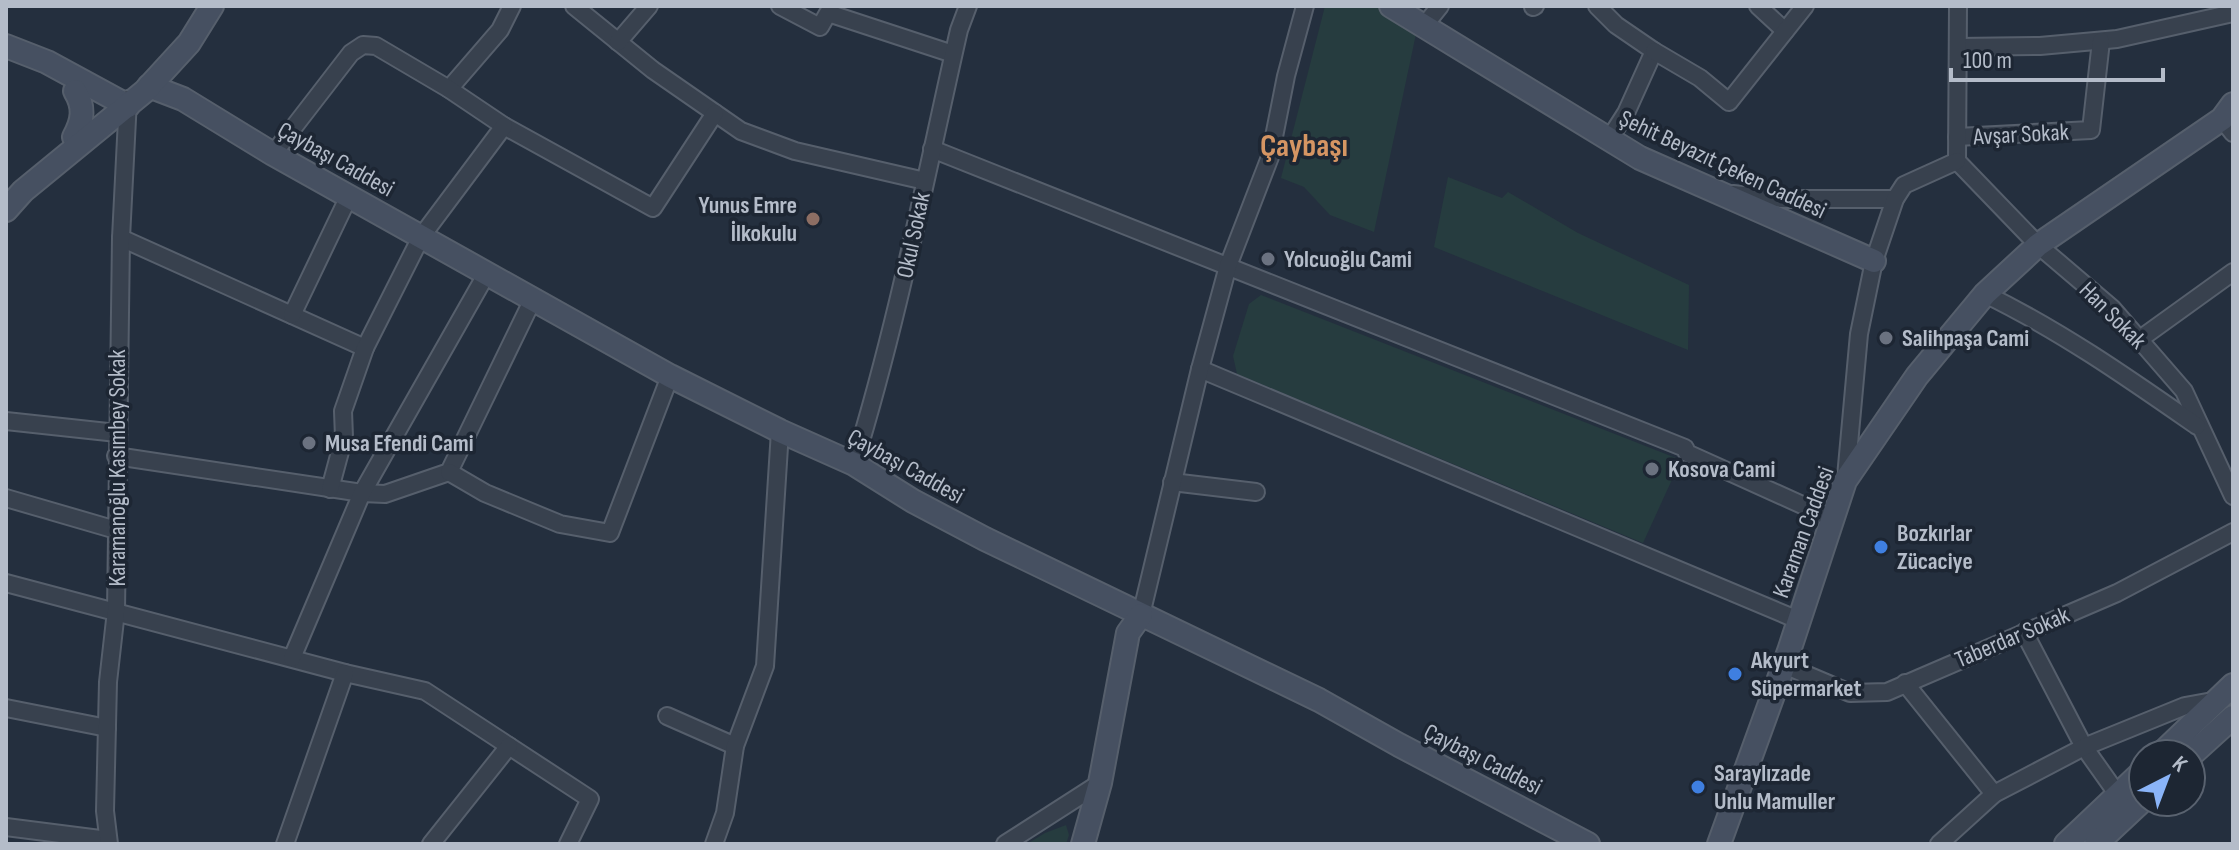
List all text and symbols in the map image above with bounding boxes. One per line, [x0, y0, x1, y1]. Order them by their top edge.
scale bar [1951, 32, 2163, 82]
text: 100 m [1963, 46, 2012, 75]
street label: Şehit Beyazıt Çeken Caddesi [1615, 104, 1831, 225]
street label: Çaybaşı Caddesi [272, 116, 399, 203]
street label: Avşar Sokak [1972, 118, 2069, 152]
district label: Çaybaşı [1260, 127, 1348, 166]
street label: Okul Sokak [890, 189, 937, 281]
place label: Yunus Emre İlkokulu [699, 191, 797, 248]
marker: Yunus Emre İlkokulu [804, 210, 822, 228]
place label: Yolcuoğlu Cami [1284, 245, 1412, 274]
marker: Yolcuoğlu Cami [1259, 250, 1277, 268]
street label: Han Sokak [2073, 276, 2152, 355]
place label: Salihpaşa Cami [1902, 324, 2029, 353]
marker: Salihpaşa Cami [1877, 329, 1895, 347]
street label: Karamanoğlu Kasımbey Sokak [103, 349, 132, 587]
street label: Çaybaşı Caddesi [842, 423, 969, 510]
place label: Musa Efendi Cami [325, 429, 474, 458]
marker: Musa Efendi Cami [300, 434, 318, 452]
place label: Kosova Cami [1668, 455, 1775, 484]
marker: Kosova Cami [1643, 460, 1661, 478]
street label: Karaman Caddesi [1766, 463, 1841, 602]
place label: Bozkırlar Zücaciye [1897, 519, 1973, 576]
marker: Bozkırlar Zücaciye [1872, 538, 1890, 556]
street label: Taberdar Sokak [1951, 600, 2074, 675]
place label: Akyurt Süpermarket [1750, 646, 1861, 703]
marker: Akyurt Süpermarket [1726, 665, 1744, 683]
street label: Çaybaşı Caddesi [1419, 717, 1547, 802]
north arrow [2127, 738, 2207, 818]
text: K [2166, 751, 2193, 778]
place label: Saraylızade Unlu Mamuller [1714, 759, 1836, 816]
marker: Saraylızade Unlu Mamuller [1689, 778, 1707, 796]

